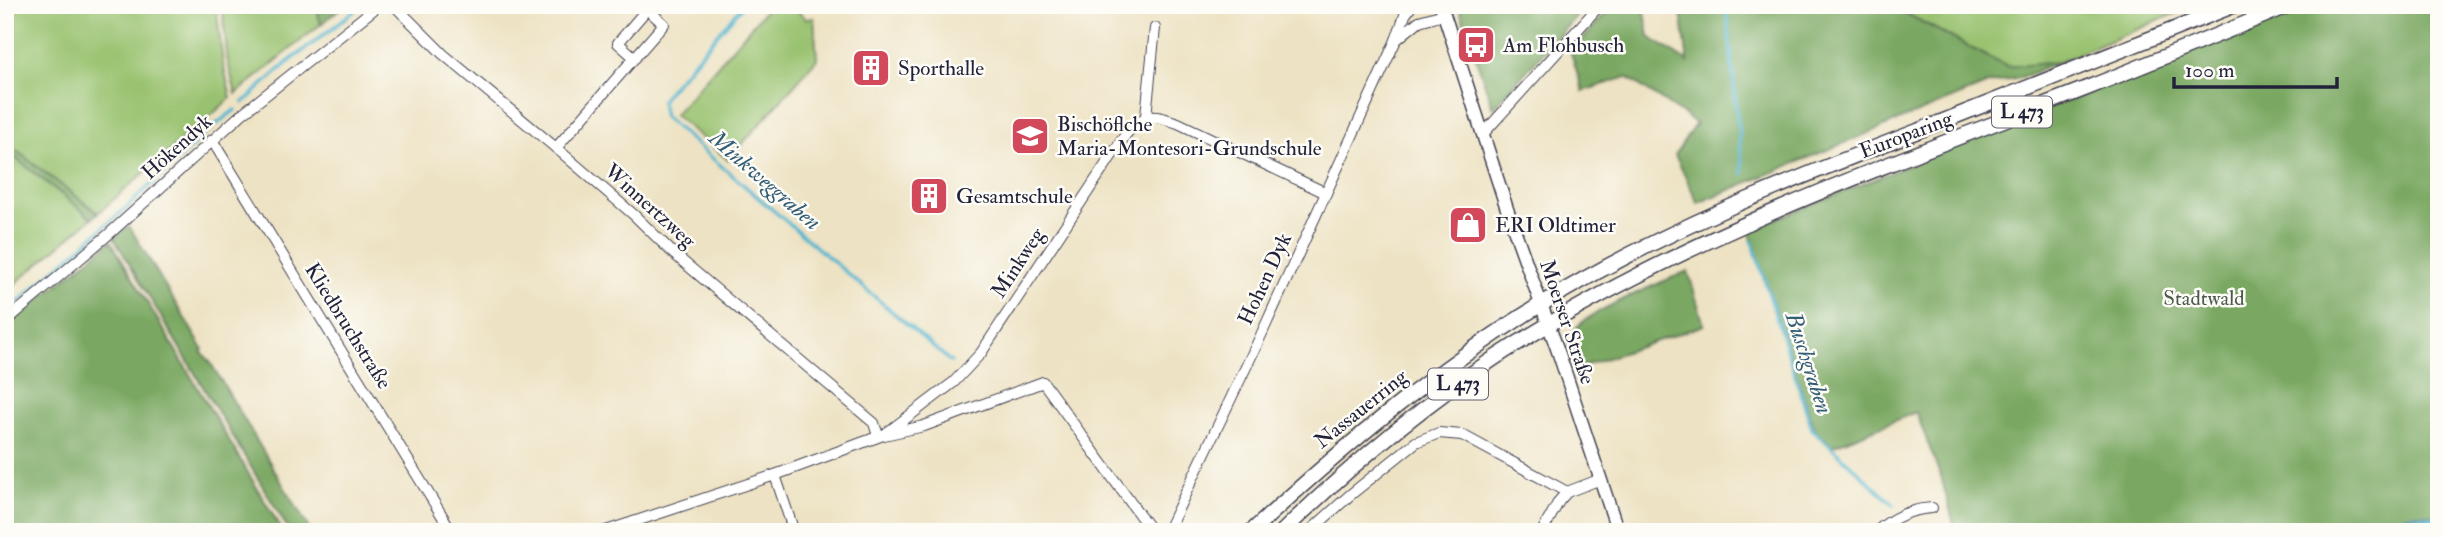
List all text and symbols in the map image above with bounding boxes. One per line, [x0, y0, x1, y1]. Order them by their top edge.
bus stop icon: Am Flohbusch [1455, 24, 1497, 66]
place label: Am Flohbusch [1502, 32, 1624, 59]
scale bar [2174, 46, 2337, 90]
building icon: Sporthalle [850, 47, 892, 89]
place label: Sporthalle [898, 55, 984, 82]
text: 100 m [2185, 57, 2235, 84]
road number: L 473 [1992, 96, 2052, 128]
street label: Europaring [1856, 105, 1957, 165]
street label: Hökendyk [136, 108, 218, 186]
place label: Bischöflche Maria-Montesori-Grundschule [1057, 111, 1322, 162]
school or university icon: Bischöflche Maria-Montesori-Grundschule [1009, 115, 1051, 157]
water label: Minkweggraben [702, 122, 827, 236]
street label: Winnertzweg [598, 157, 702, 255]
building icon: Gesamtschule [908, 175, 950, 217]
place label: Gesamtschule [956, 183, 1073, 210]
shop icon: ERI Oldtimer [1447, 204, 1489, 246]
place label: ERI Oldtimer [1495, 212, 1616, 239]
street label: Minkweg [985, 222, 1051, 303]
street label: Hohen Dyk [1232, 229, 1298, 329]
street label: Moerser Straße [1533, 256, 1601, 388]
street label: Kliedbruchstraße [298, 258, 398, 394]
park label: Stadtwald [2163, 285, 2245, 312]
water label: Buschgraben [1779, 308, 1839, 418]
street label: Nassauerring [1309, 363, 1414, 455]
road number: L 473 [1428, 368, 1488, 400]

